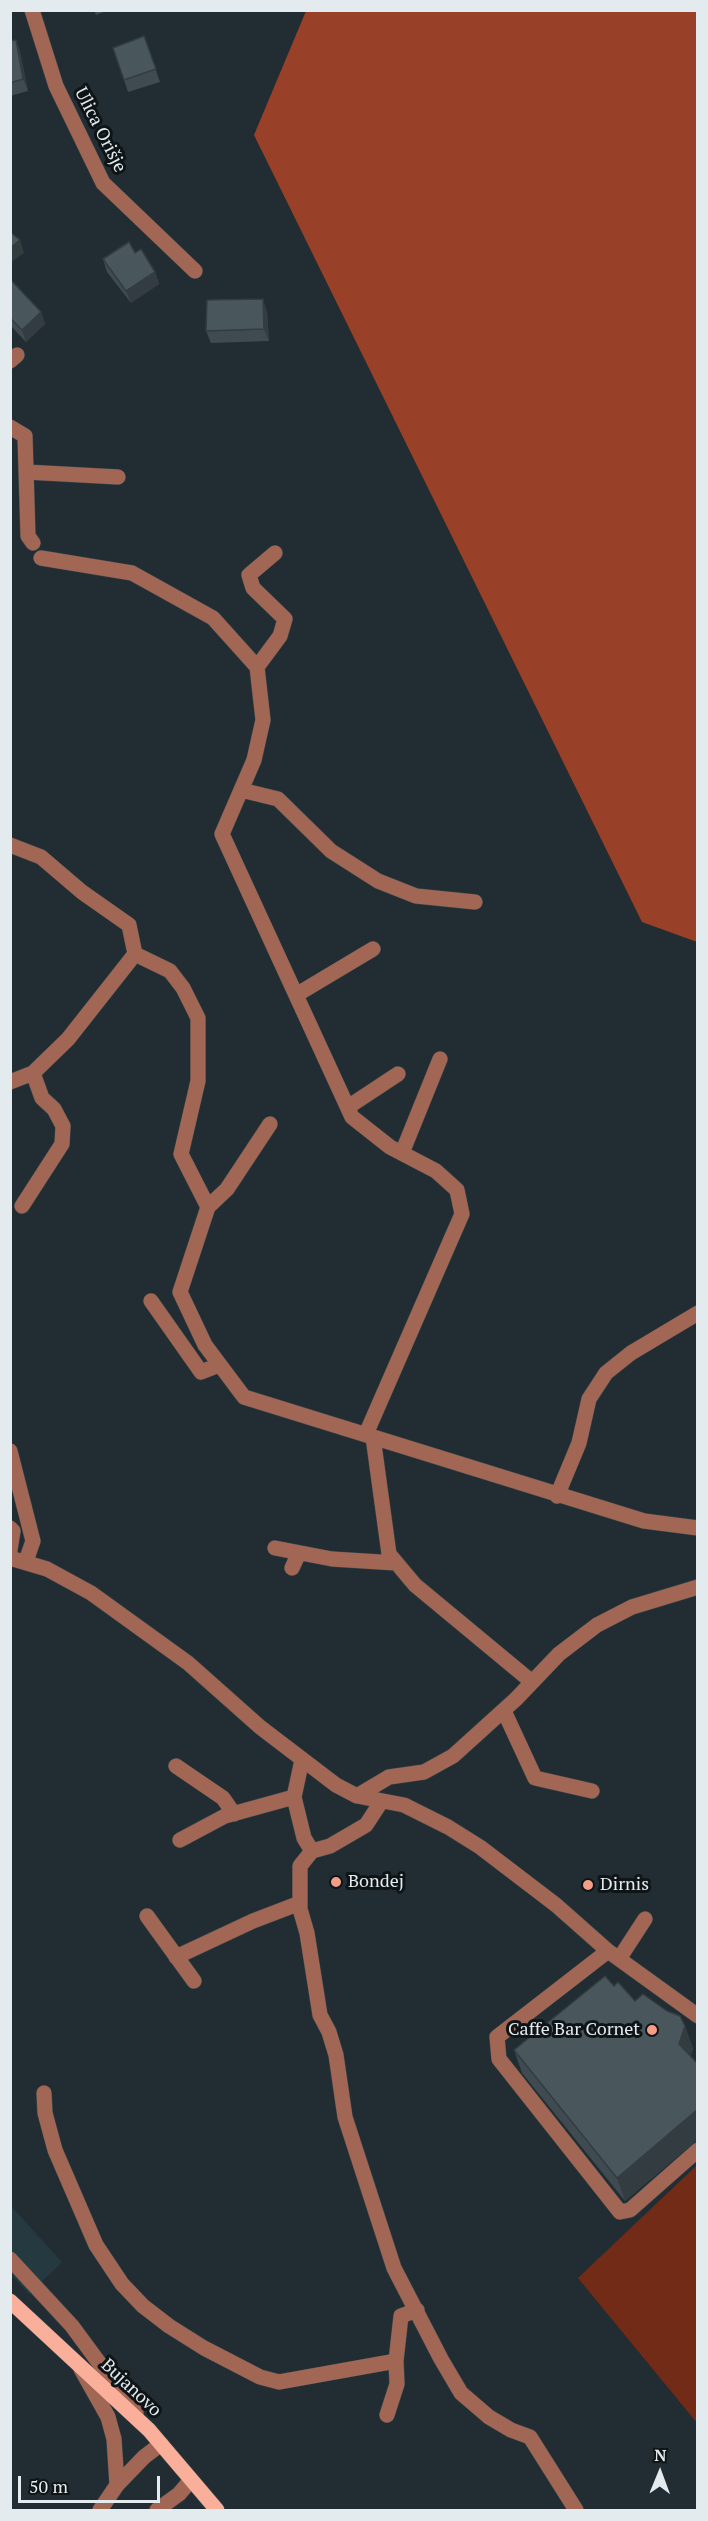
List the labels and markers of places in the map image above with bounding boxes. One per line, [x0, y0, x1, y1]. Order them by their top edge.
place label: Bondej [348, 1871, 404, 1893]
place label: Dirnis [600, 1874, 649, 1896]
marker: Bondej [329, 1875, 343, 1889]
marker: Dirnis [581, 1878, 595, 1892]
place label: Caffe Bar Cornet [508, 2019, 640, 2041]
marker: Caffe Bar Cornet [645, 2023, 659, 2037]

